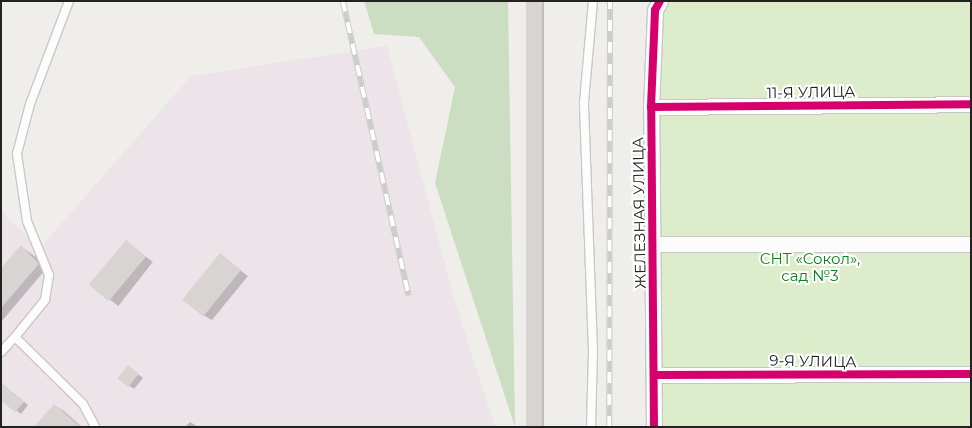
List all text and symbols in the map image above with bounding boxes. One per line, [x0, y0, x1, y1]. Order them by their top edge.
street label: 11-Я УЛИЦА [766, 82, 856, 102]
street label: ЖЕЛЕЗНАЯ УЛИЦА [629, 137, 649, 289]
park label: СНТ «Сокол», сад №3 [760, 249, 860, 284]
street label: 9-Я УЛИЦА [769, 351, 857, 371]

